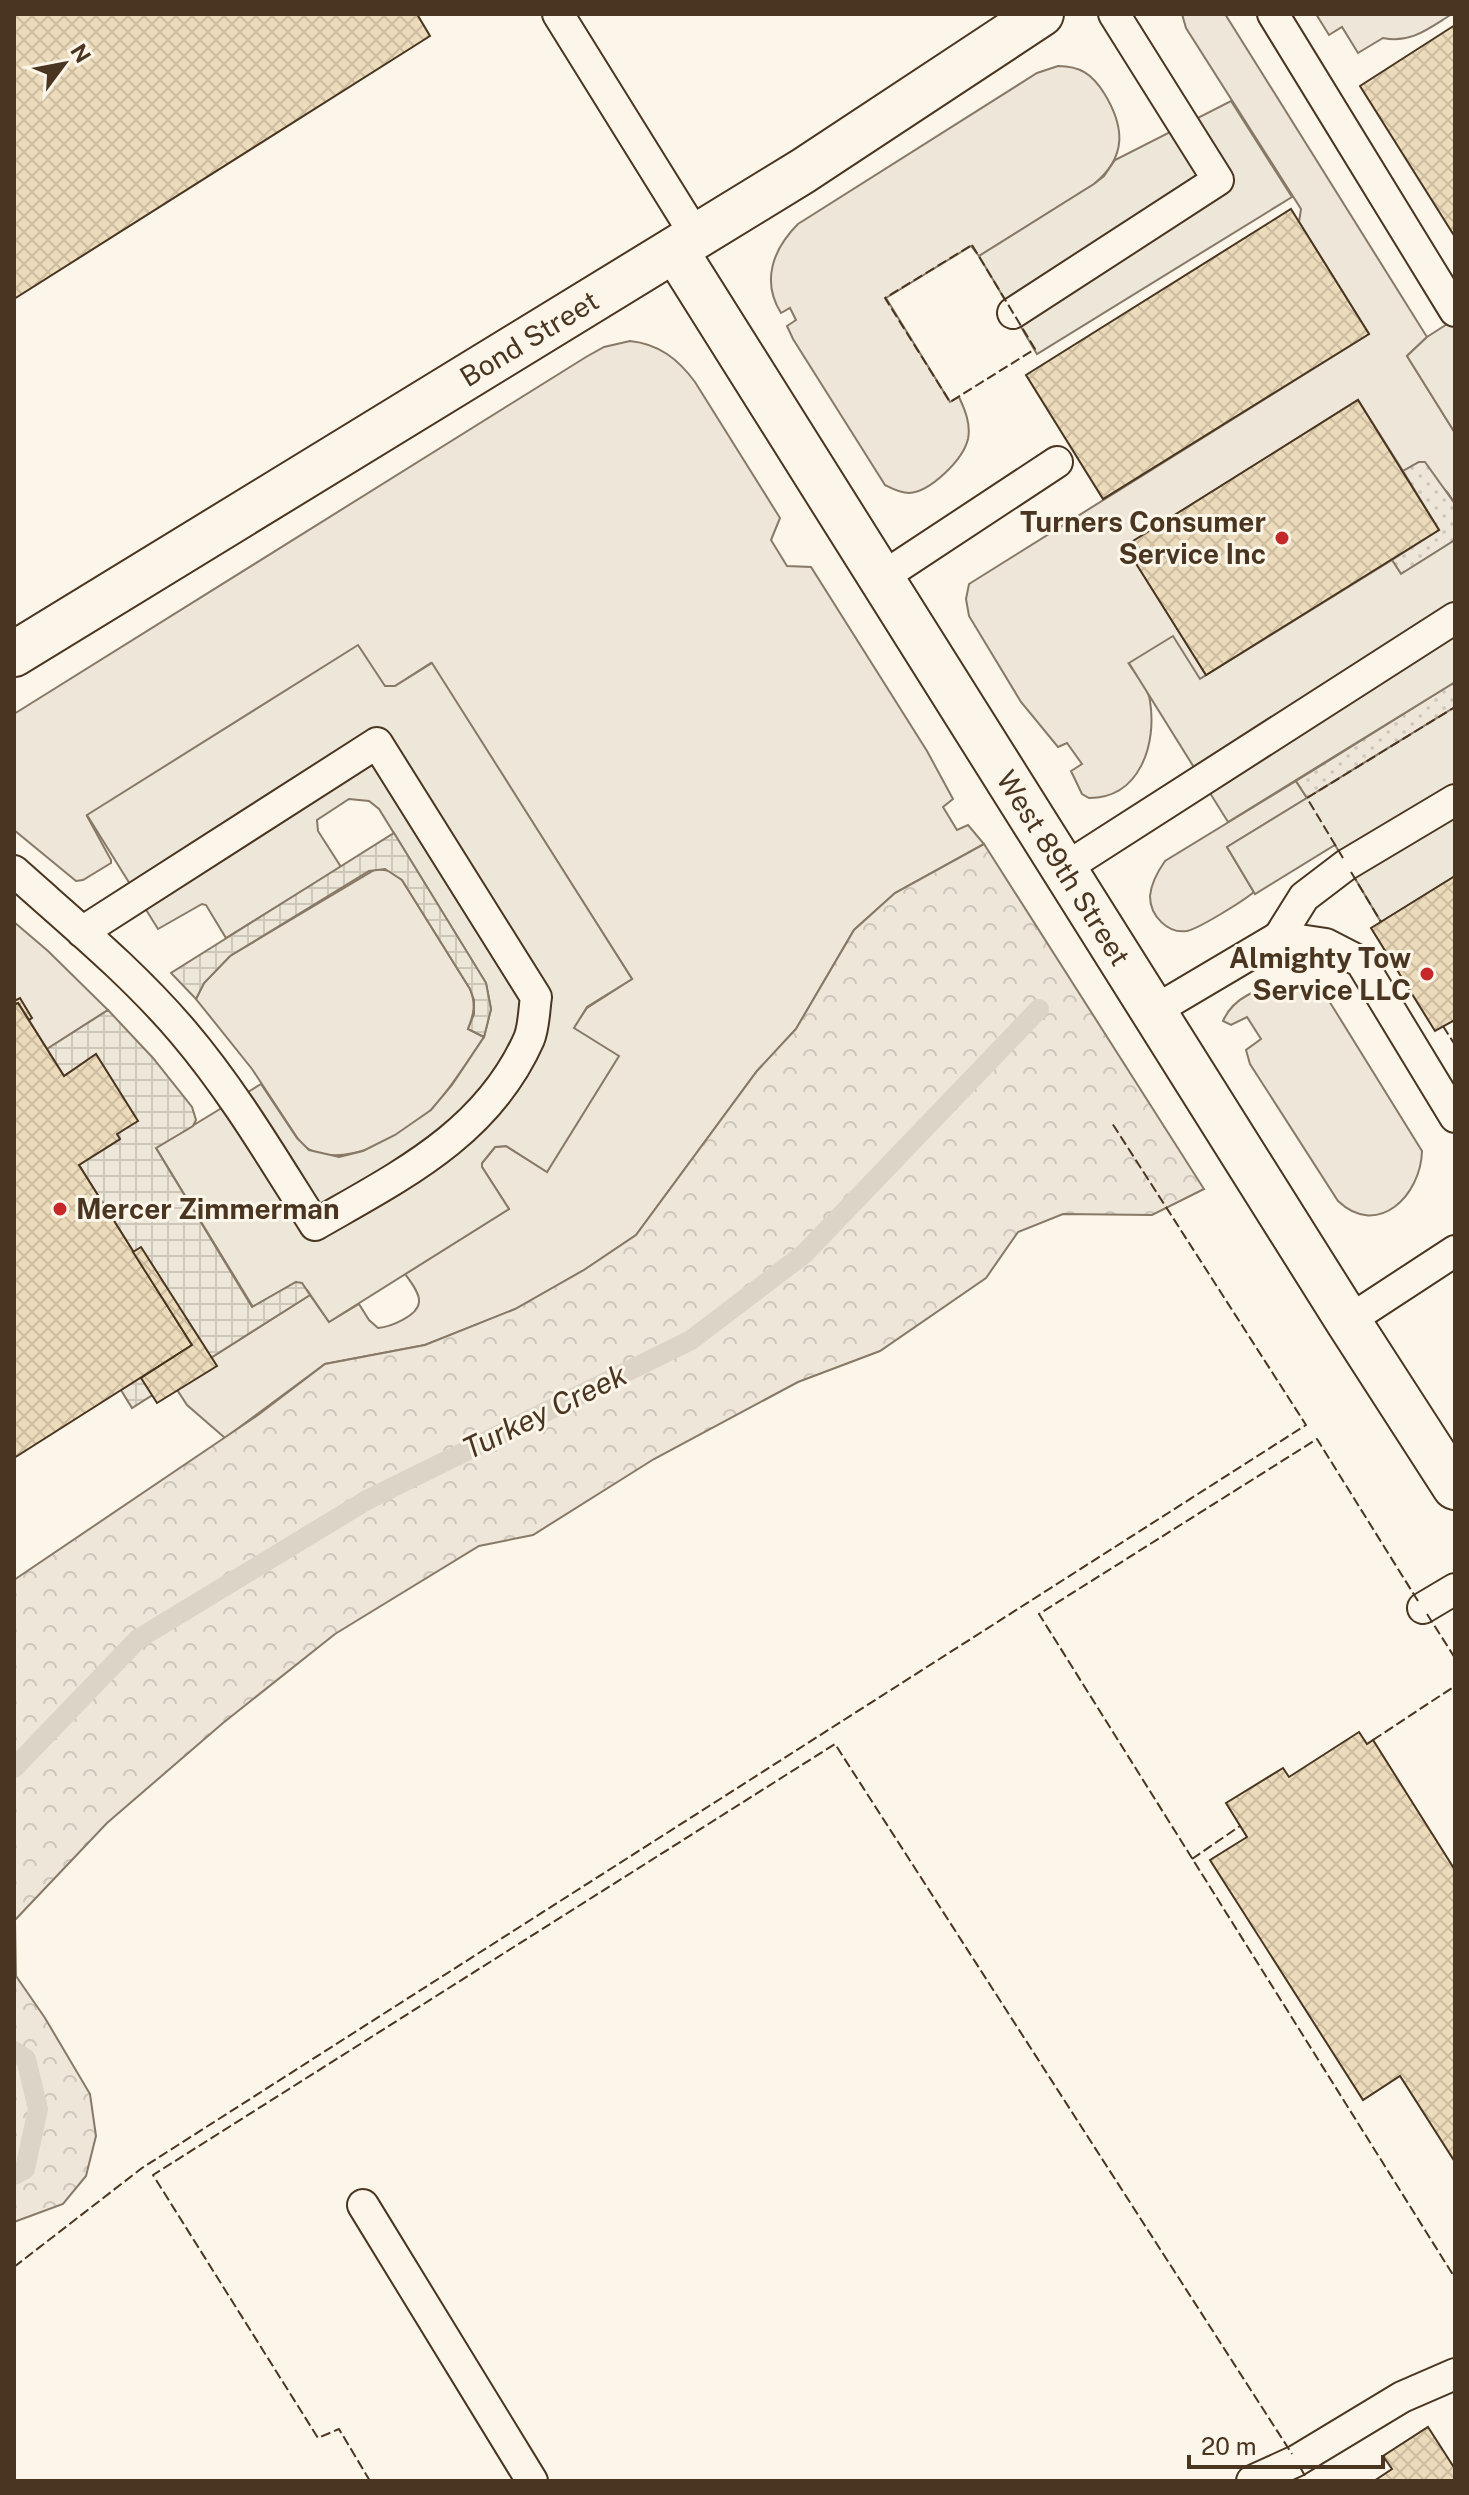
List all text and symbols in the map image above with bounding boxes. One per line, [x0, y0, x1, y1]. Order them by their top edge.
north arrow [24, 24, 104, 104]
text: N [65, 39, 97, 68]
street label: Bond Street [454, 283, 604, 393]
place label: Turners Consumer Service Inc [1020, 505, 1266, 570]
marker: Turners Consumer Service Inc [1273, 529, 1291, 547]
street label: West 89th Street [990, 764, 1137, 971]
place label: Almighty Tow Service LLC [1229, 941, 1411, 1006]
marker: Almighty Tow Service LLC [1418, 965, 1436, 983]
place label: Mercer Zimmerman [76, 1192, 340, 1225]
marker: Mercer Zimmerman [51, 1200, 69, 1218]
water label: Turkey Creek [457, 1356, 633, 1466]
scale bar [1189, 2419, 1383, 2469]
text: 20 m [1201, 2432, 1257, 2460]

